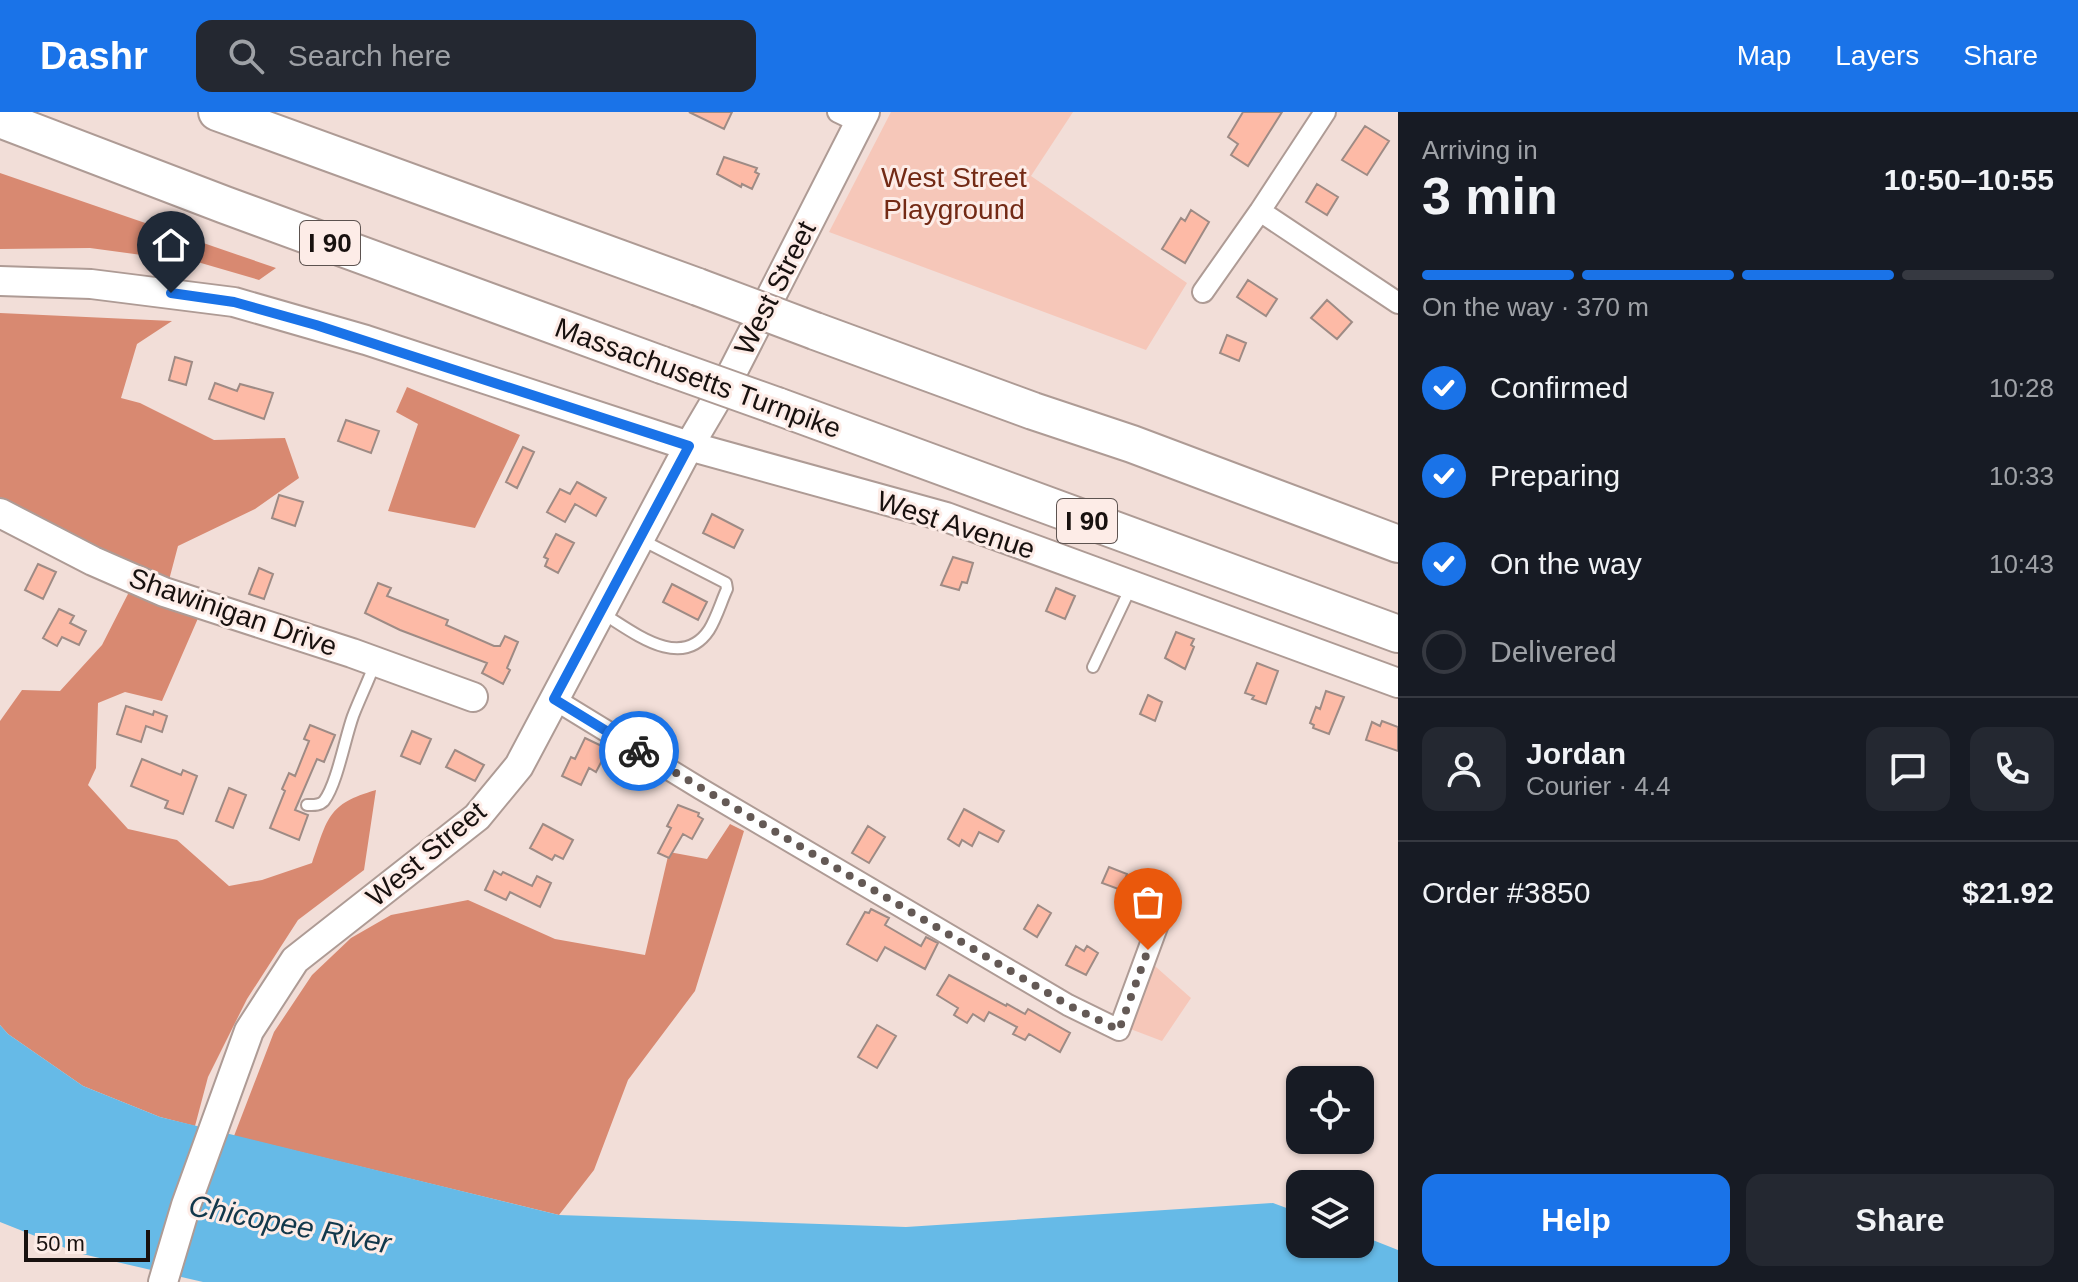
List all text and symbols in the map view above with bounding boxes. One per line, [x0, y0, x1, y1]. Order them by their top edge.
search box [196, 20, 756, 92]
icon: search [224, 34, 268, 78]
text: Dashr [40, 35, 148, 77]
text: Search here [288, 39, 451, 72]
text: Map [1737, 40, 1791, 71]
text: Layers [1835, 40, 1919, 71]
text: Share [1963, 40, 2038, 71]
text: Arriving in [1422, 135, 1538, 165]
park label: West Street Playground [881, 162, 1027, 225]
text: 10:50–10:55 [1884, 163, 2054, 196]
text: 3 min [1422, 167, 1558, 225]
pin [137, 211, 205, 293]
street label: West Street [728, 216, 822, 360]
road number: I 90 [300, 221, 360, 265]
icon: home [149, 223, 193, 267]
text: On the way · 370 m [1422, 292, 1649, 322]
street label: Massachusetts Turnpike [551, 312, 845, 444]
icon: check [1422, 366, 1466, 410]
text: Confirmed [1490, 371, 1628, 404]
text: 10:28 [1989, 373, 2054, 403]
icon: check [1422, 454, 1466, 498]
text: Preparing [1490, 459, 1620, 492]
text: 10:33 [1989, 461, 2054, 491]
street label: West Avenue [873, 485, 1039, 565]
road number: I 90 [1057, 499, 1117, 543]
icon: check [1422, 542, 1466, 586]
text: On the way [1490, 547, 1642, 580]
text: 10:43 [1989, 549, 2054, 579]
street label: Shawinigan Drive [125, 562, 341, 662]
text: Delivered [1490, 635, 1617, 668]
courier [599, 711, 679, 791]
button: person [1422, 727, 1506, 811]
button: chat [1866, 727, 1950, 811]
button: phone [1970, 727, 2054, 811]
icon: bike [617, 729, 661, 773]
text: Jordan [1526, 737, 1626, 770]
text: Courier · 4.4 [1526, 771, 1671, 801]
street label: West Street [360, 795, 492, 913]
pin [1114, 868, 1182, 950]
text: Order #3850 [1422, 876, 1590, 909]
text: $21.92 [1962, 876, 2054, 909]
icon: bag [1126, 880, 1170, 924]
map controls [1286, 1066, 1374, 1258]
button: locate [1286, 1066, 1374, 1154]
button: layers [1286, 1170, 1374, 1258]
button: Help [1422, 1174, 1730, 1266]
button: Share [1746, 1174, 2054, 1266]
water label: Chicopee River [186, 1188, 395, 1260]
scale bar [24, 1226, 150, 1262]
text: 50 m [36, 1231, 85, 1256]

